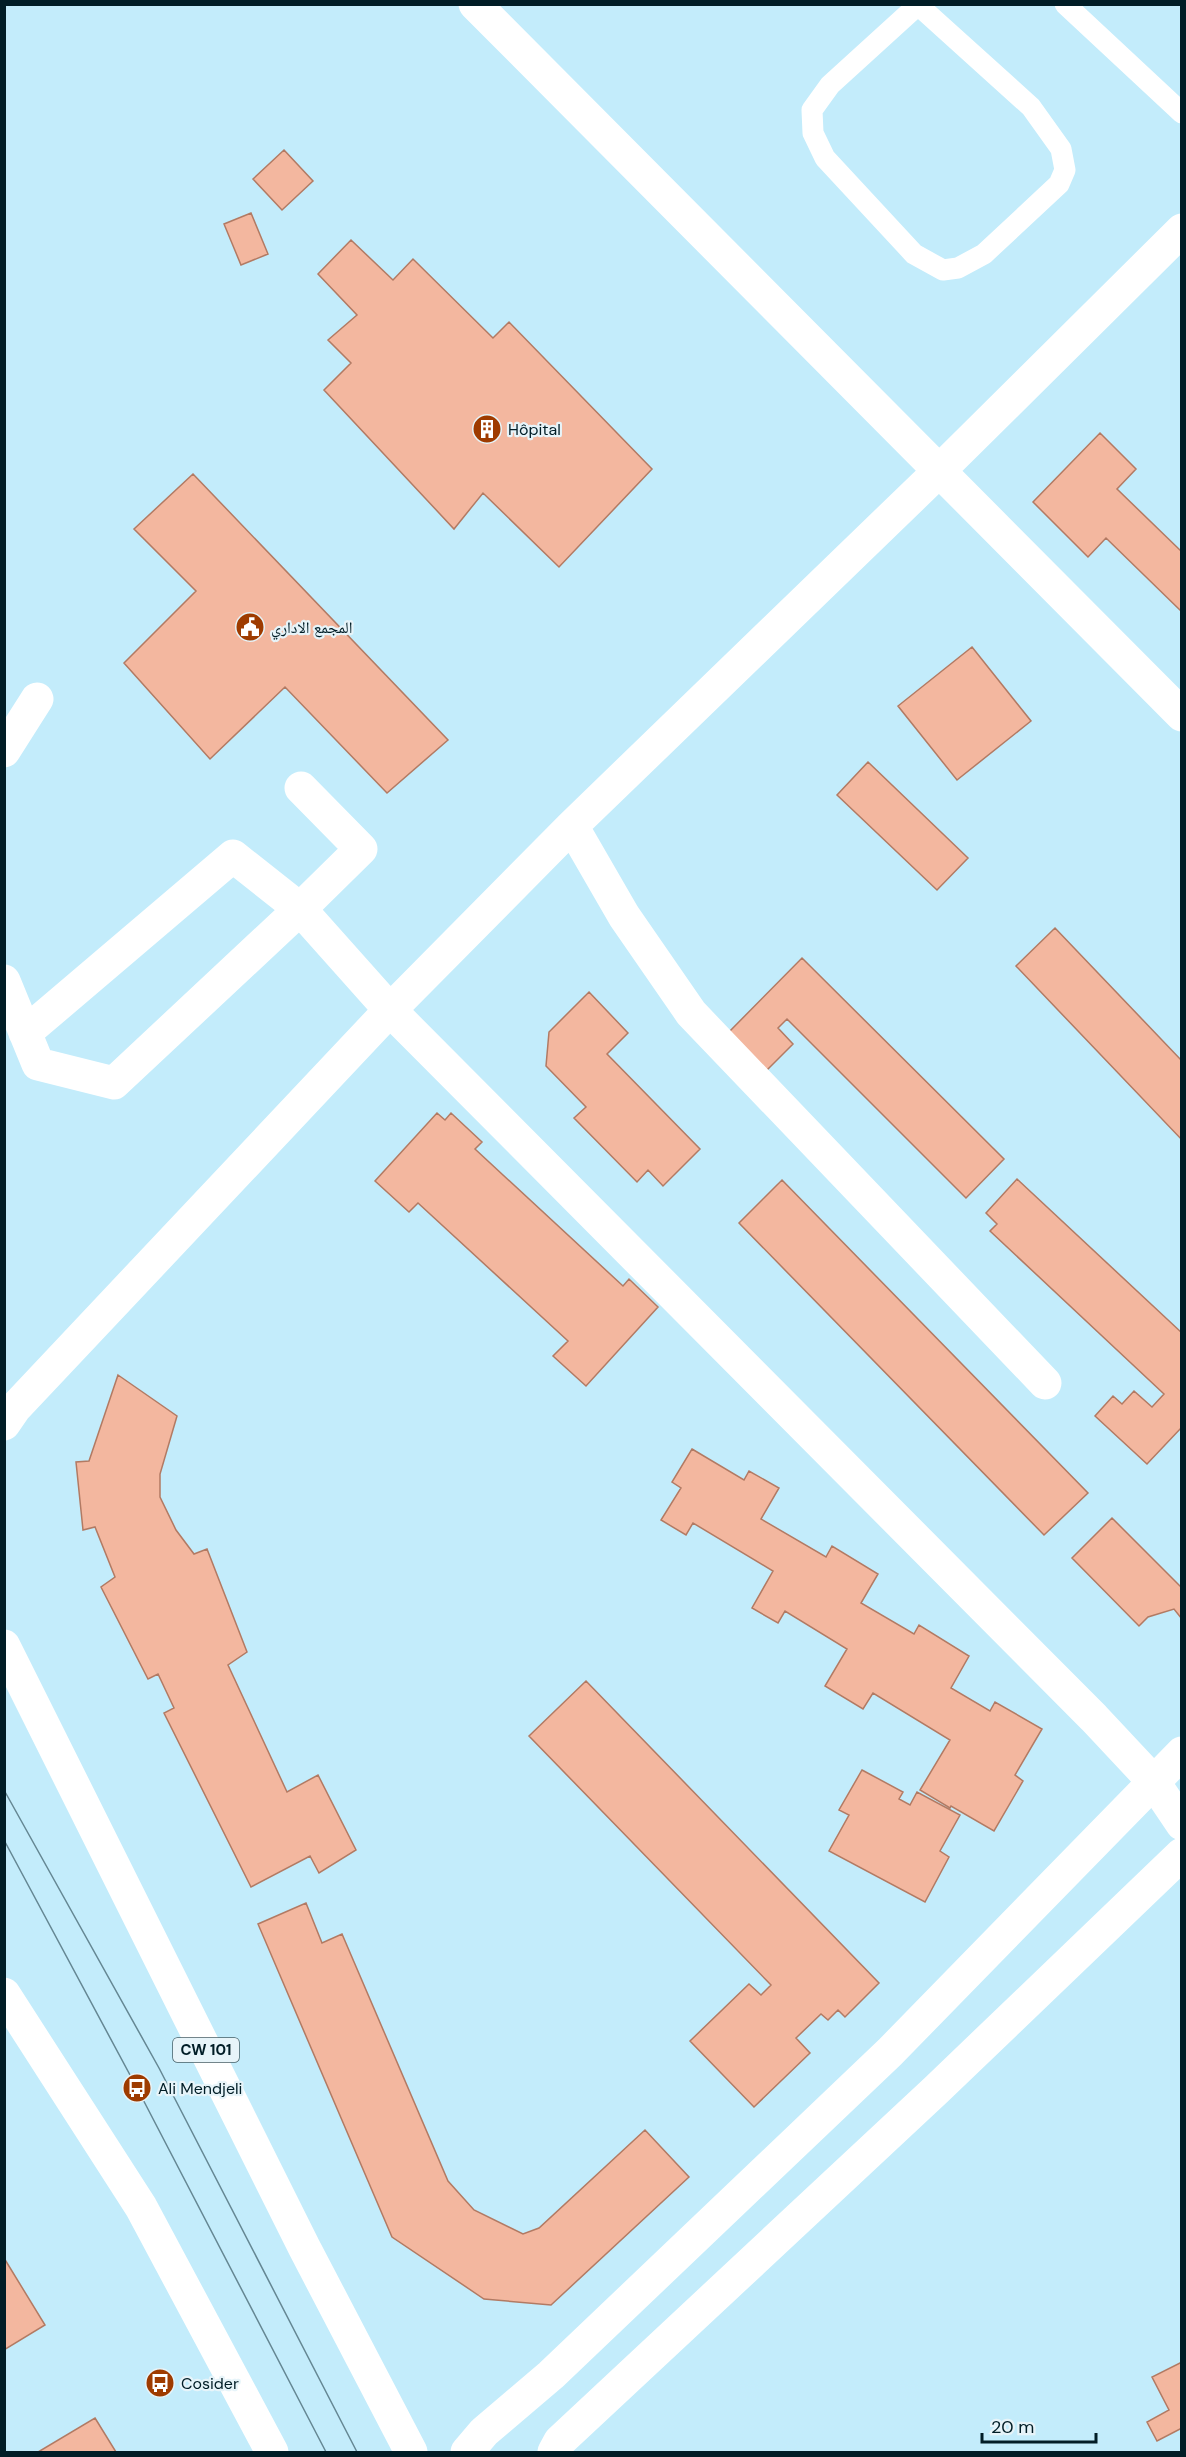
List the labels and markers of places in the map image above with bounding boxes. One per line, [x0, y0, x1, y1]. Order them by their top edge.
building icon: Hôpital [471, 413, 503, 445]
place label: Hôpital [508, 419, 561, 440]
public building icon: المجمع الاداري [234, 611, 266, 643]
place label: المجمع الاداري [271, 617, 353, 640]
bus stop icon: Ali Mendjeli [121, 2072, 153, 2104]
place label: Ali Mendjeli [158, 2078, 242, 2099]
bus stop icon: Cosider [144, 2367, 176, 2399]
place label: Cosider [181, 2373, 239, 2394]

